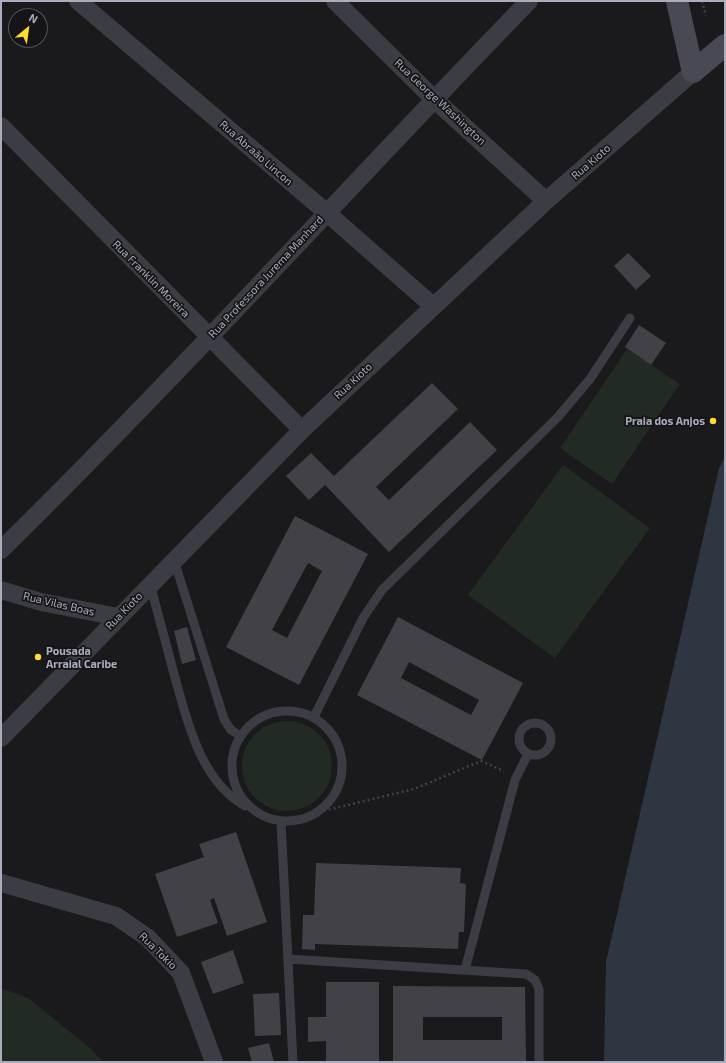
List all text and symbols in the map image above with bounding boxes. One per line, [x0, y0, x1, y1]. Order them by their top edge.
north arrow [8, 8, 48, 48]
text: N [27, 10, 40, 26]
street label: Rua George Washington [392, 56, 488, 148]
street label: Rua Abraão Lincon [217, 118, 295, 188]
street label: Rua Kioto [569, 141, 613, 183]
street label: Rua Professora Jurema Manhard [206, 213, 326, 341]
street label: Rua Franklin Moreira [110, 238, 192, 320]
street label: Rua Kioto [331, 360, 375, 402]
place label: Praia dos Anjos [625, 414, 705, 428]
marker: Praia dos Anjos [708, 416, 718, 426]
street label: Rua Vilas Boas [22, 589, 96, 619]
street label: Rua Kioto [103, 589, 145, 633]
place label: Pousada Arraial Caribe [46, 644, 117, 670]
marker: Pousada Arraial Caribe [33, 652, 43, 662]
street label: Rua Tokio [136, 930, 180, 972]

